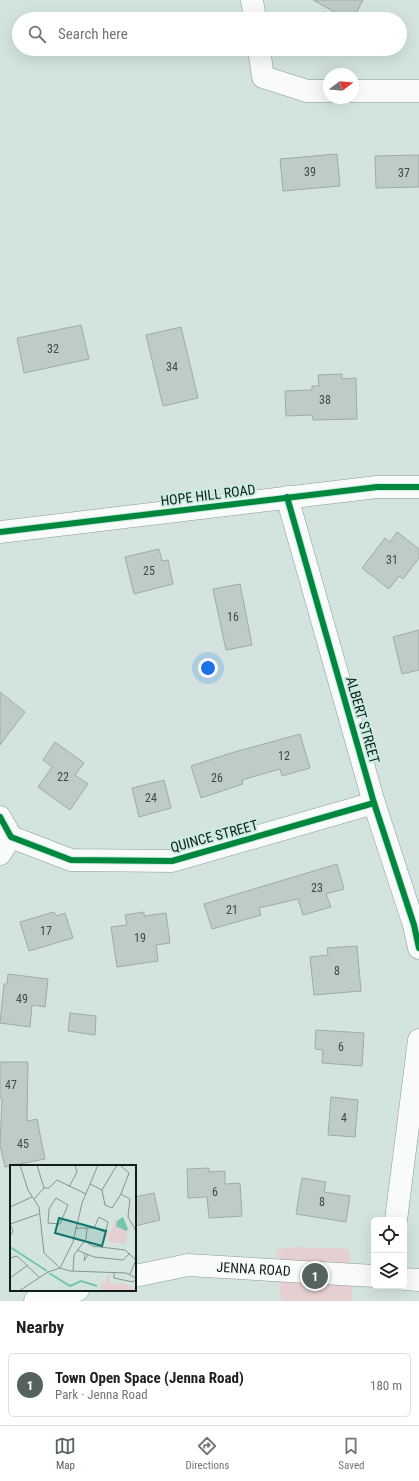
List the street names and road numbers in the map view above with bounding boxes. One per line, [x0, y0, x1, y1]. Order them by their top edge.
street label: HOPE HILL ROAD [160, 481, 256, 509]
street label: ALBERT STREET [343, 675, 383, 765]
street label: QUINCE STREET [169, 817, 259, 855]
street label: JENNA ROAD [216, 1259, 291, 1279]

